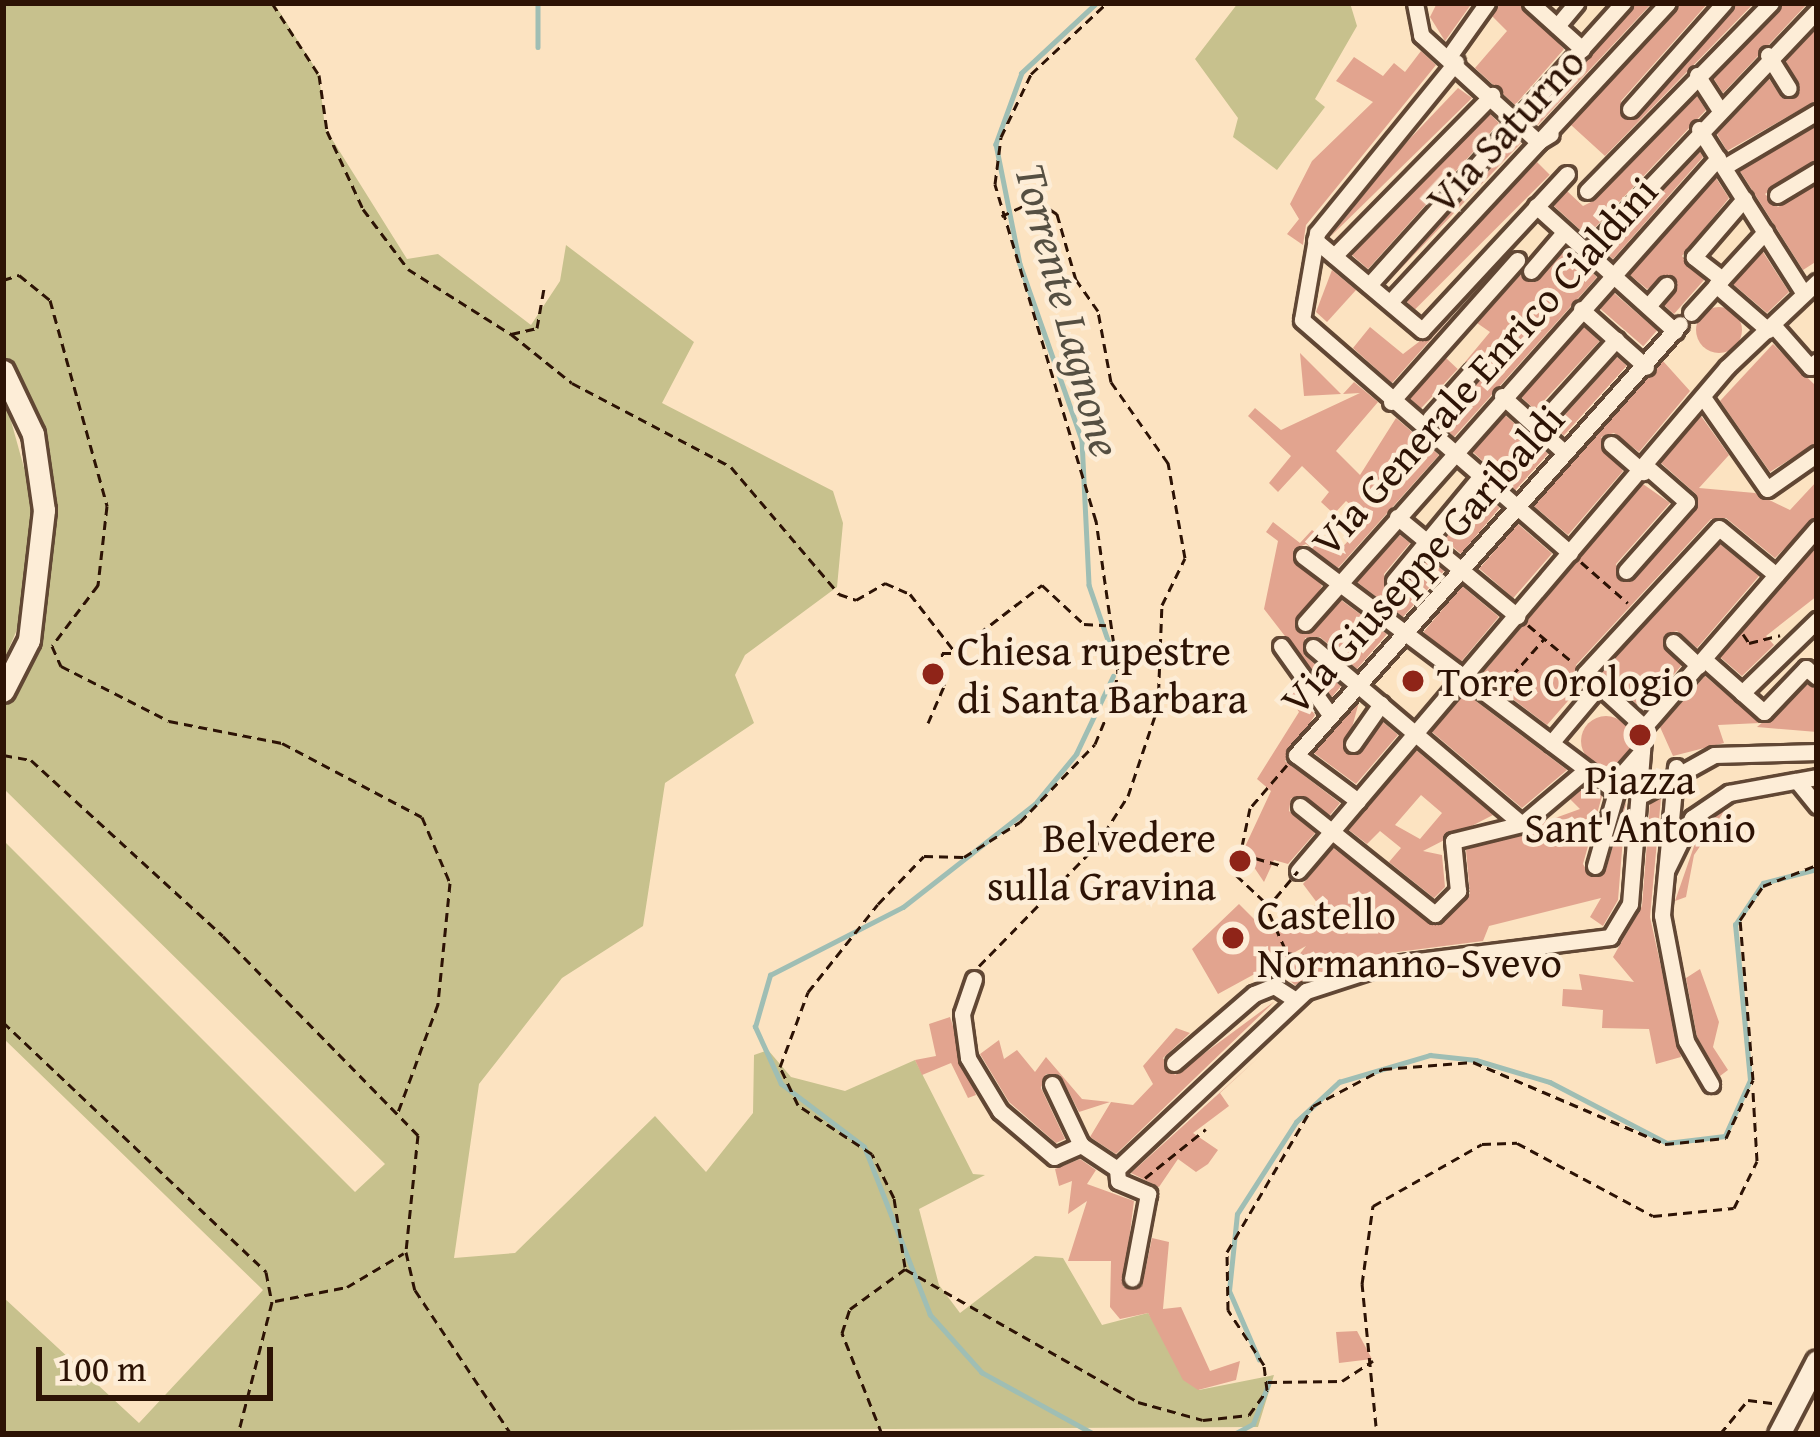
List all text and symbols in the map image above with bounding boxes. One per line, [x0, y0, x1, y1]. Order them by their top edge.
street label: Via Saturno [1415, 37, 1595, 223]
water label: Torrente Lagnone [1004, 158, 1134, 462]
street label: Via Generale Enrico Cialdini [1300, 166, 1668, 566]
street label: Via Giuseppe Garibaldi [1270, 394, 1574, 724]
place label: Chiesa rupestre di Santa Barbara [957, 625, 1248, 724]
place label: Torre Orologio [1437, 656, 1694, 706]
marker: Chiesa rupestre di Santa Barbara [920, 661, 946, 687]
marker: Torre Orologio [1400, 668, 1426, 694]
marker: Piazza Sant'Antonio [1627, 722, 1653, 748]
place label: Piazza Sant'Antonio [1524, 754, 1756, 852]
place label: Belvedere sulla Gravina [987, 812, 1216, 910]
marker: Belvedere sulla Gravina [1227, 848, 1253, 874]
place label: Castello Normanno-Svevo [1257, 889, 1562, 988]
marker: Castello Normanno-Svevo [1220, 925, 1246, 951]
scale bar [42, 1323, 279, 1397]
text: 100 m [57, 1341, 146, 1394]

